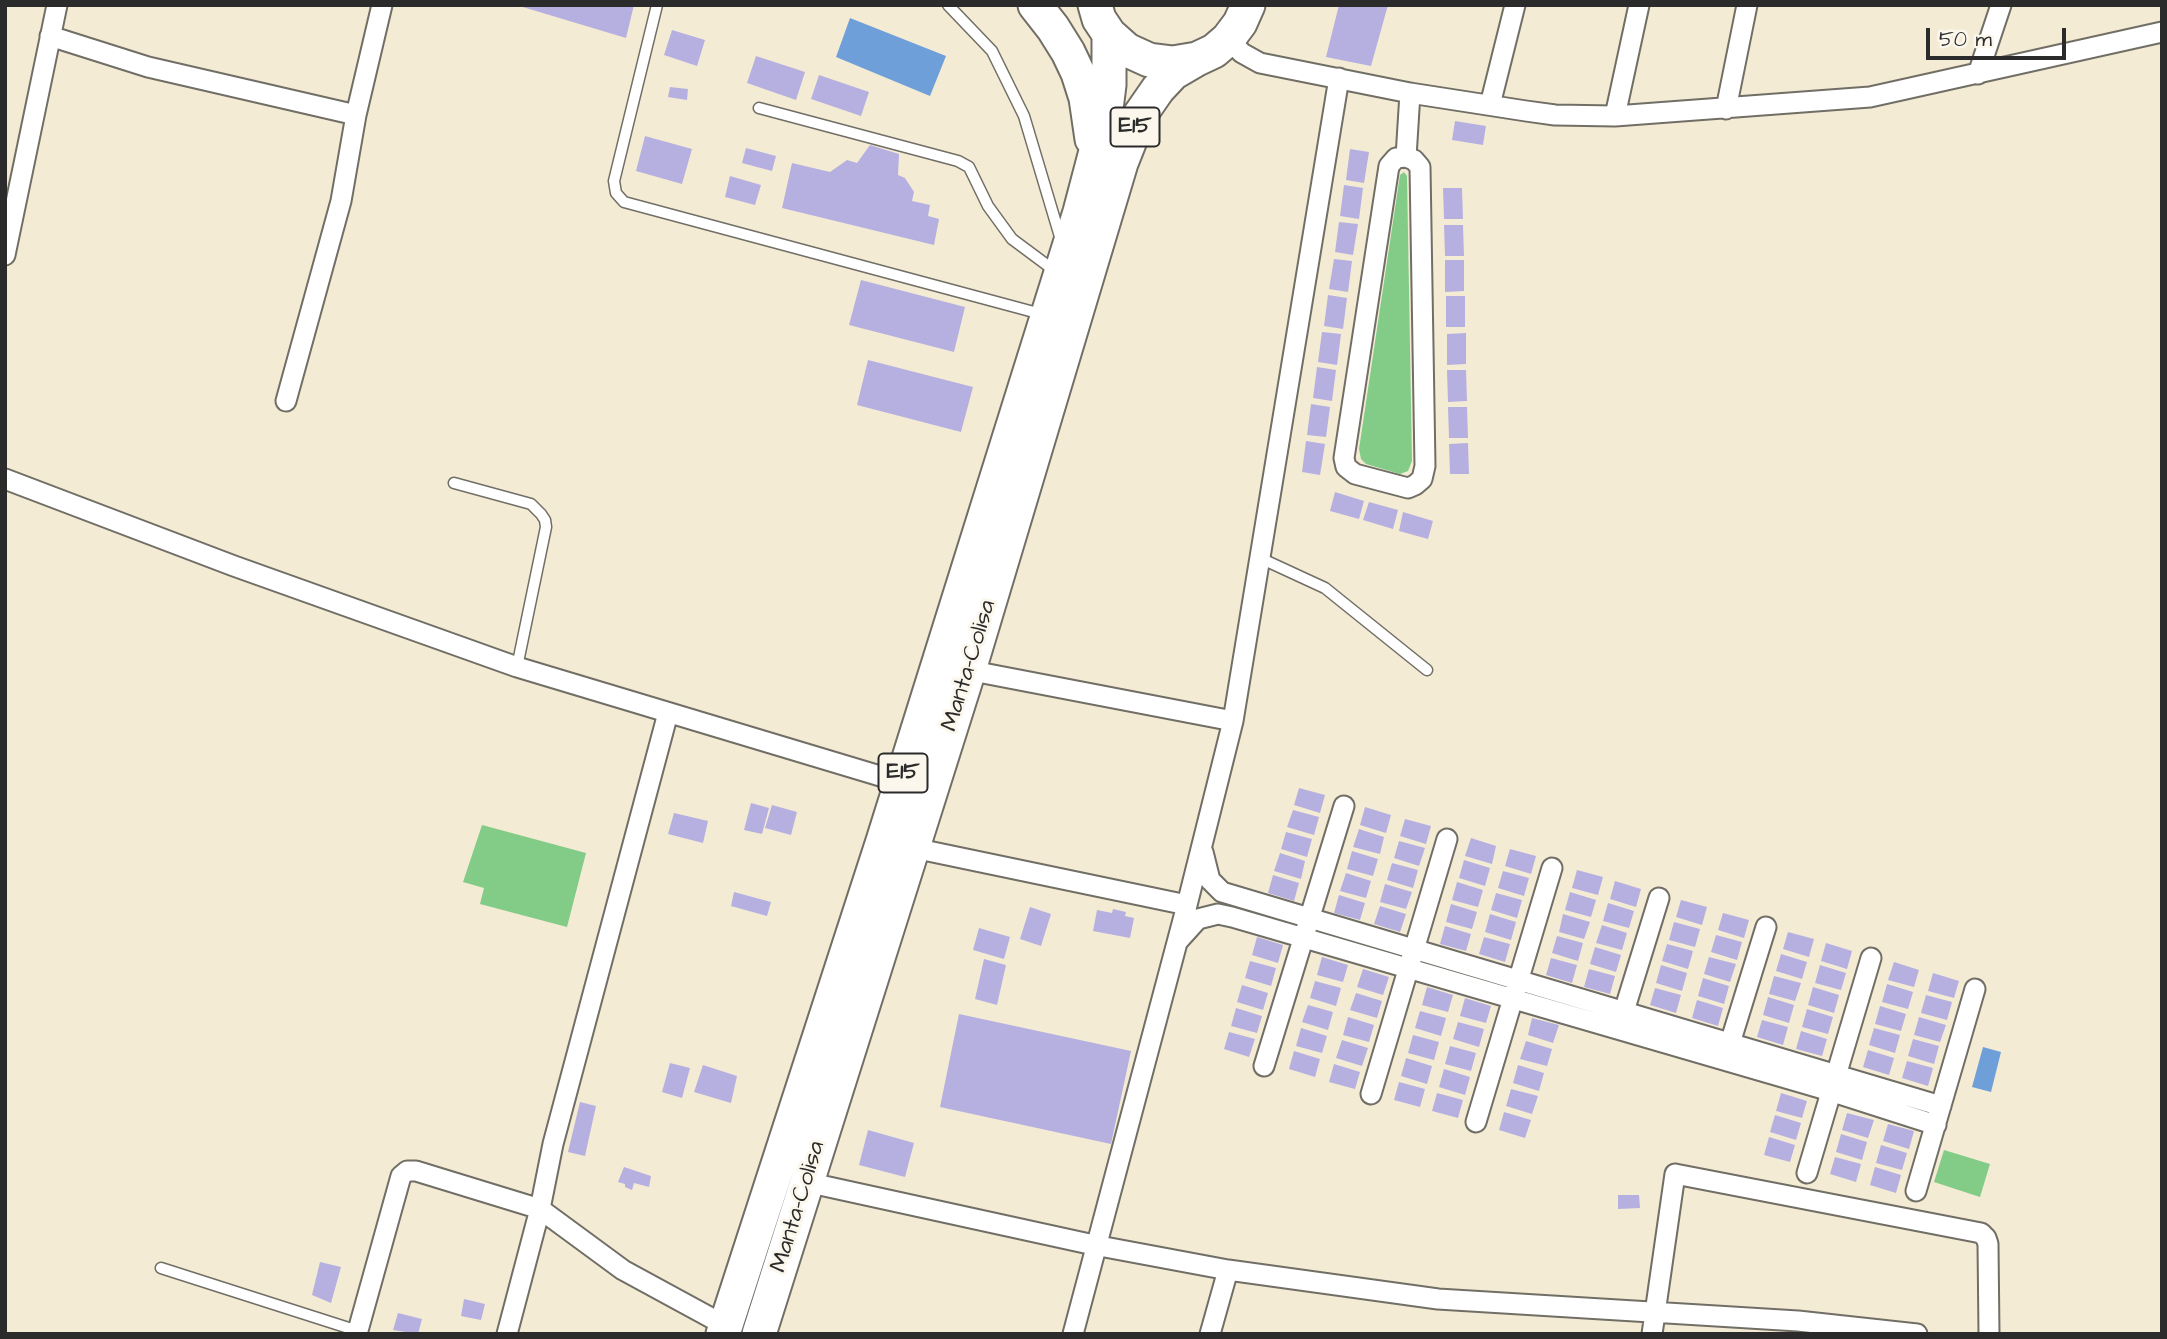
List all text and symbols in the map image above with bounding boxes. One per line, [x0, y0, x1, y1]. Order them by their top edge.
scale bar [1929, 14, 2069, 58]
text: 50 m [1939, 25, 1992, 54]
road number: E15 [1110, 108, 1160, 146]
street label: Manta-Colisa [936, 597, 1004, 735]
road number: E15 [878, 754, 928, 792]
street label: Manta-Colisa [765, 1138, 833, 1276]

